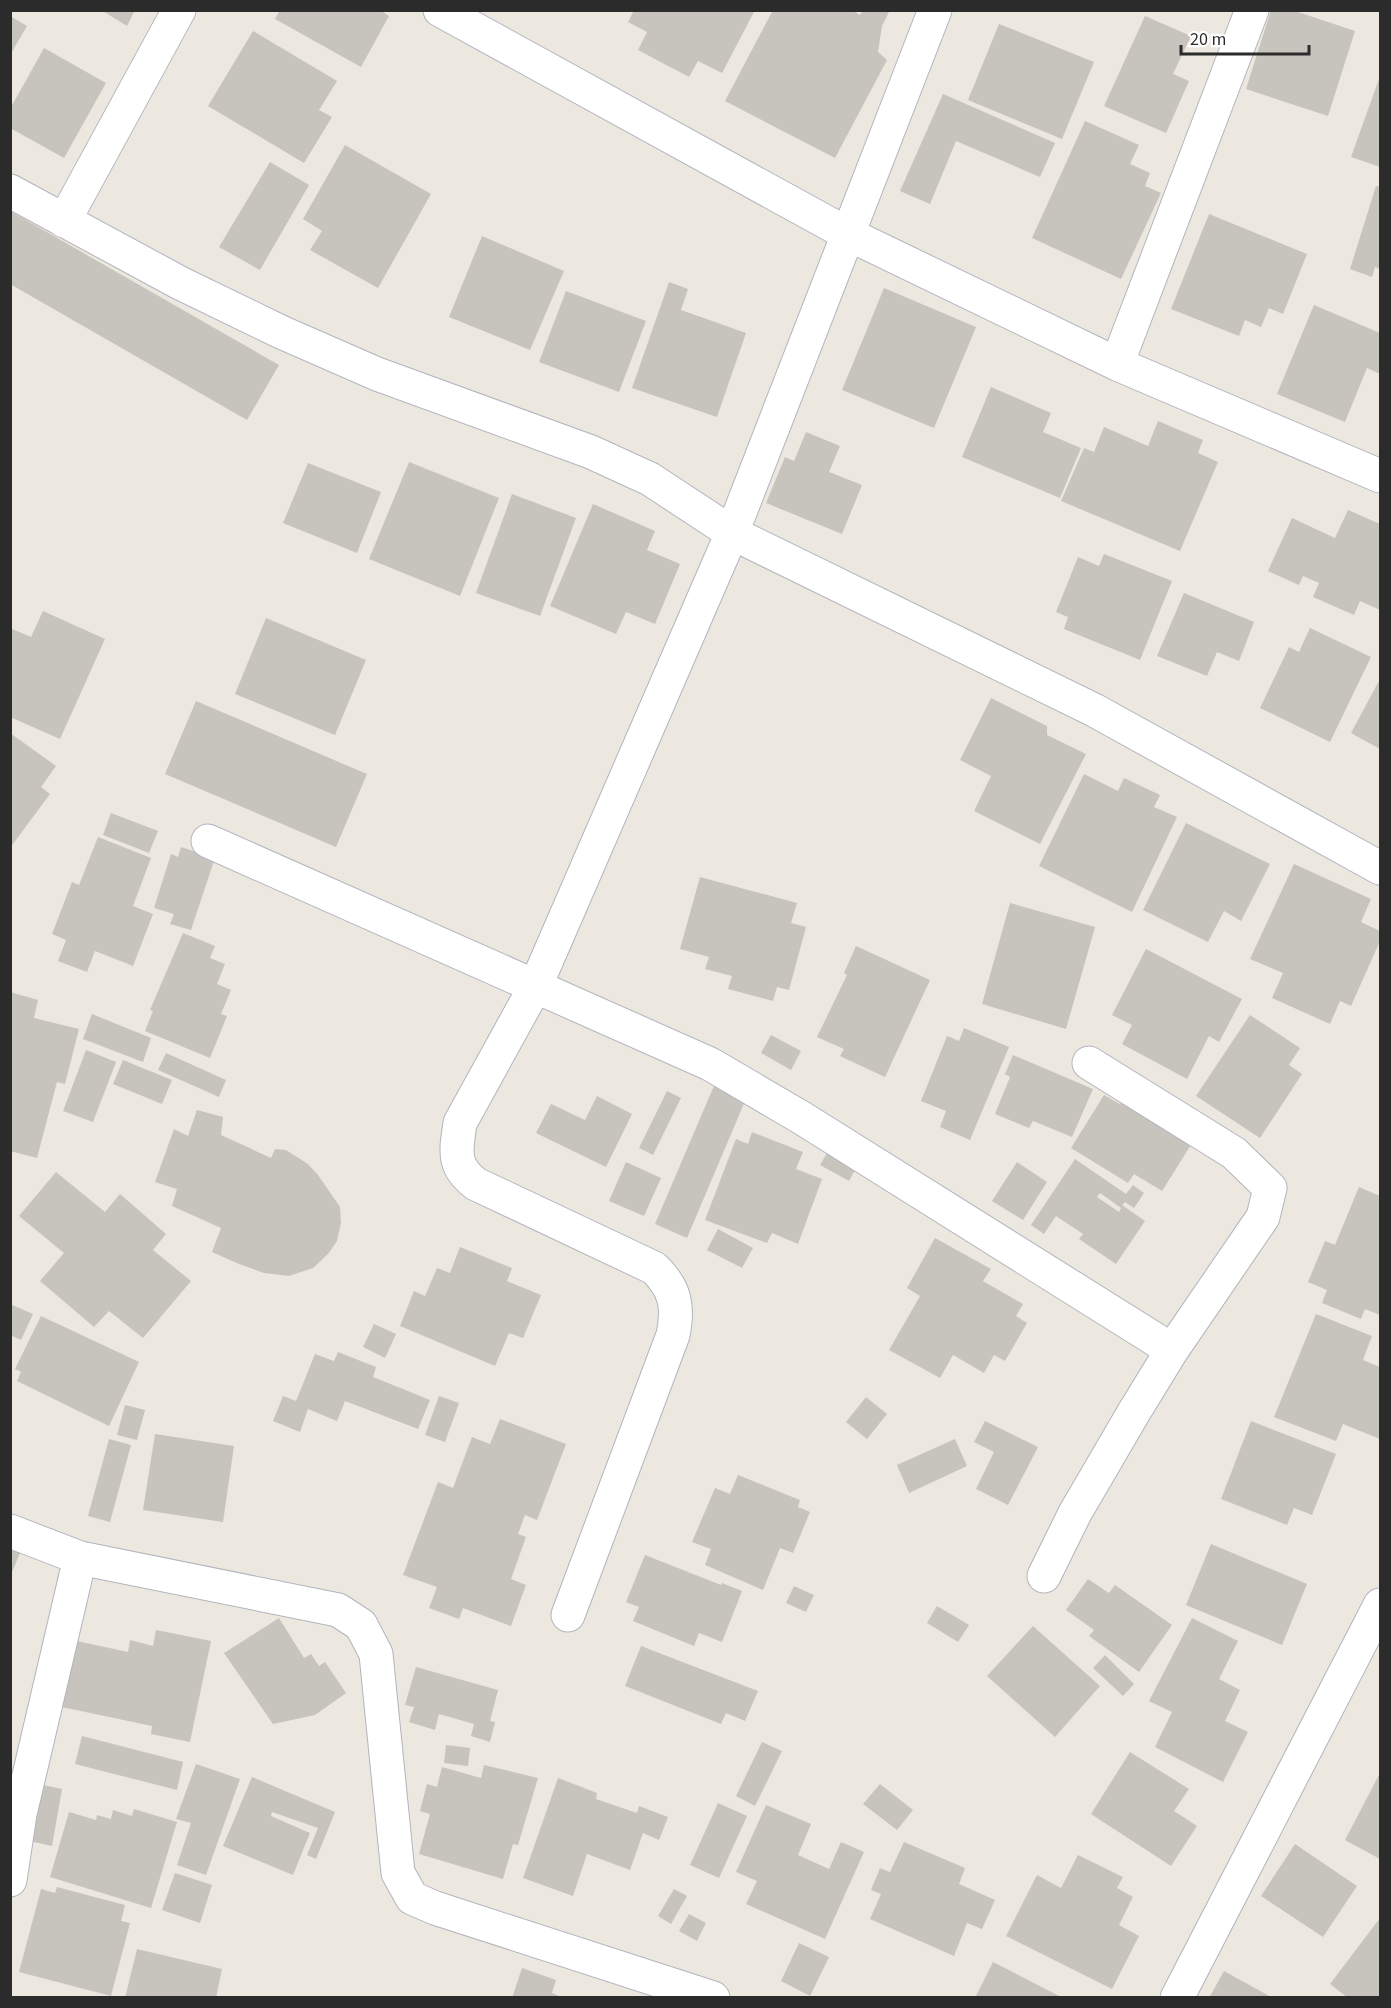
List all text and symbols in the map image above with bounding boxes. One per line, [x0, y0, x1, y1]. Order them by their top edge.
scale bar [1181, 18, 1308, 56]
text: 20 m [1190, 27, 1226, 52]

